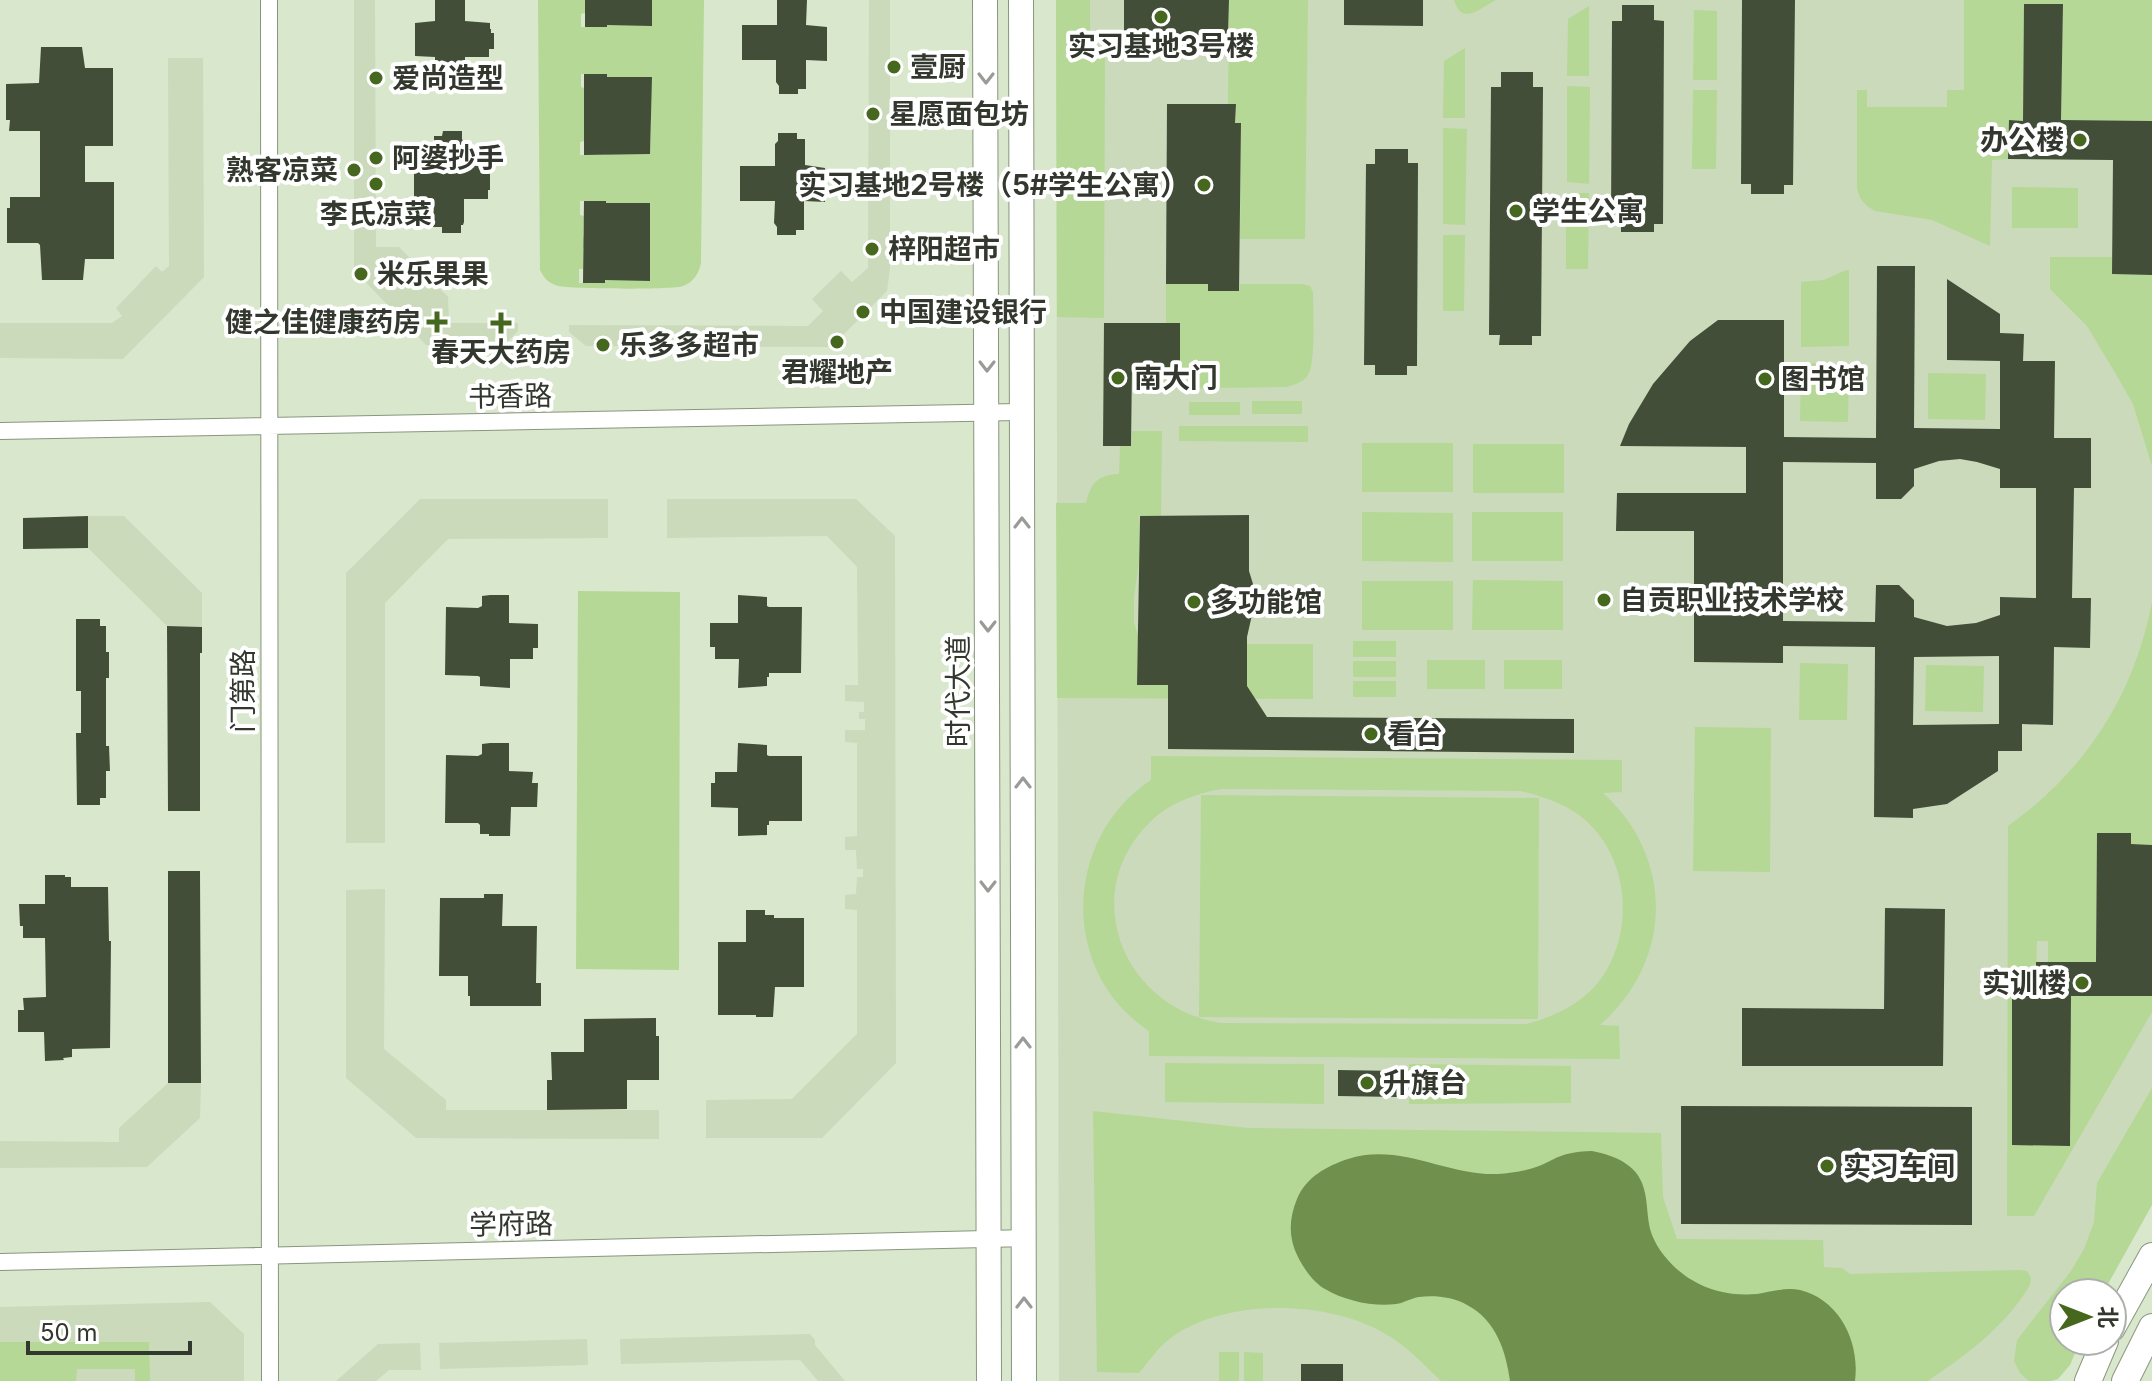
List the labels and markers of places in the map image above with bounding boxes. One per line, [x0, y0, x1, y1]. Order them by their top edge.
marker: 实习基地3号楼 [1152, 8, 1170, 26]
place label: 实习基地3号楼 [1068, 29, 1254, 63]
place label: 壹厨 [910, 50, 966, 84]
marker: 壹厨 [885, 58, 903, 76]
place label: 爱尚造型 [392, 61, 504, 95]
marker: 爱尚造型 [367, 69, 385, 87]
place label: 星愿面包坊 [889, 97, 1029, 131]
marker: 星愿面包坊 [864, 105, 882, 123]
place label: 办公楼 [1980, 123, 2064, 157]
marker: 办公楼 [2071, 131, 2089, 149]
place label: 阿婆抄手 [392, 141, 504, 175]
marker: 阿婆抄手 [367, 149, 385, 167]
place label: 熟客凉菜 [226, 153, 338, 187]
marker: 熟客凉菜 [345, 161, 363, 179]
place label: 实习基地2号楼（5#学生公寓） [798, 168, 1188, 202]
marker: 李氏凉菜 [367, 175, 385, 193]
marker: 实习基地2号楼（5#学生公寓） [1195, 176, 1213, 194]
place label: 学生公寓 [1532, 194, 1644, 228]
place label: 李氏凉菜 [320, 197, 432, 231]
marker: 学生公寓 [1507, 202, 1525, 220]
place label: 梓阳超市 [888, 232, 1000, 266]
marker: 梓阳超市 [863, 240, 881, 258]
place label: 米乐果果 [377, 257, 489, 291]
marker: 米乐果果 [352, 265, 370, 283]
place label: 中国建设银行 [879, 295, 1047, 329]
marker: 中国建设银行 [854, 303, 872, 321]
place label: 健之佳健康药房 [225, 305, 421, 339]
marker: 健之佳健康药房 [428, 313, 446, 331]
marker: 春天大药房 [492, 314, 510, 332]
place label: 乐多多超市 [619, 328, 759, 362]
marker: 君耀地产 [828, 333, 846, 351]
place label: 春天大药房 [431, 335, 571, 369]
marker: 乐多多超市 [594, 336, 612, 354]
place label: 君耀地产 [781, 355, 893, 389]
place label: 南大门 [1134, 361, 1218, 395]
place label: 图书馆 [1781, 362, 1865, 396]
marker: 南大门 [1109, 369, 1127, 387]
marker: 图书馆 [1756, 370, 1774, 388]
place label: 自贡职业技术学校 [1620, 583, 1844, 617]
place label: 多功能馆 [1210, 585, 1322, 619]
marker: 自贡职业技术学校 [1595, 591, 1613, 609]
marker: 多功能馆 [1185, 593, 1203, 611]
place label: 看台 [1387, 717, 1443, 751]
marker: 看台 [1362, 725, 1380, 743]
place label: 实训楼 [1982, 966, 2066, 1000]
marker: 实训楼 [2073, 974, 2091, 992]
place label: 升旗台 [1383, 1066, 1467, 1100]
marker: 升旗台 [1358, 1074, 1376, 1092]
place label: 实习车间 [1843, 1149, 1955, 1183]
marker: 实习车间 [1818, 1157, 1836, 1175]

